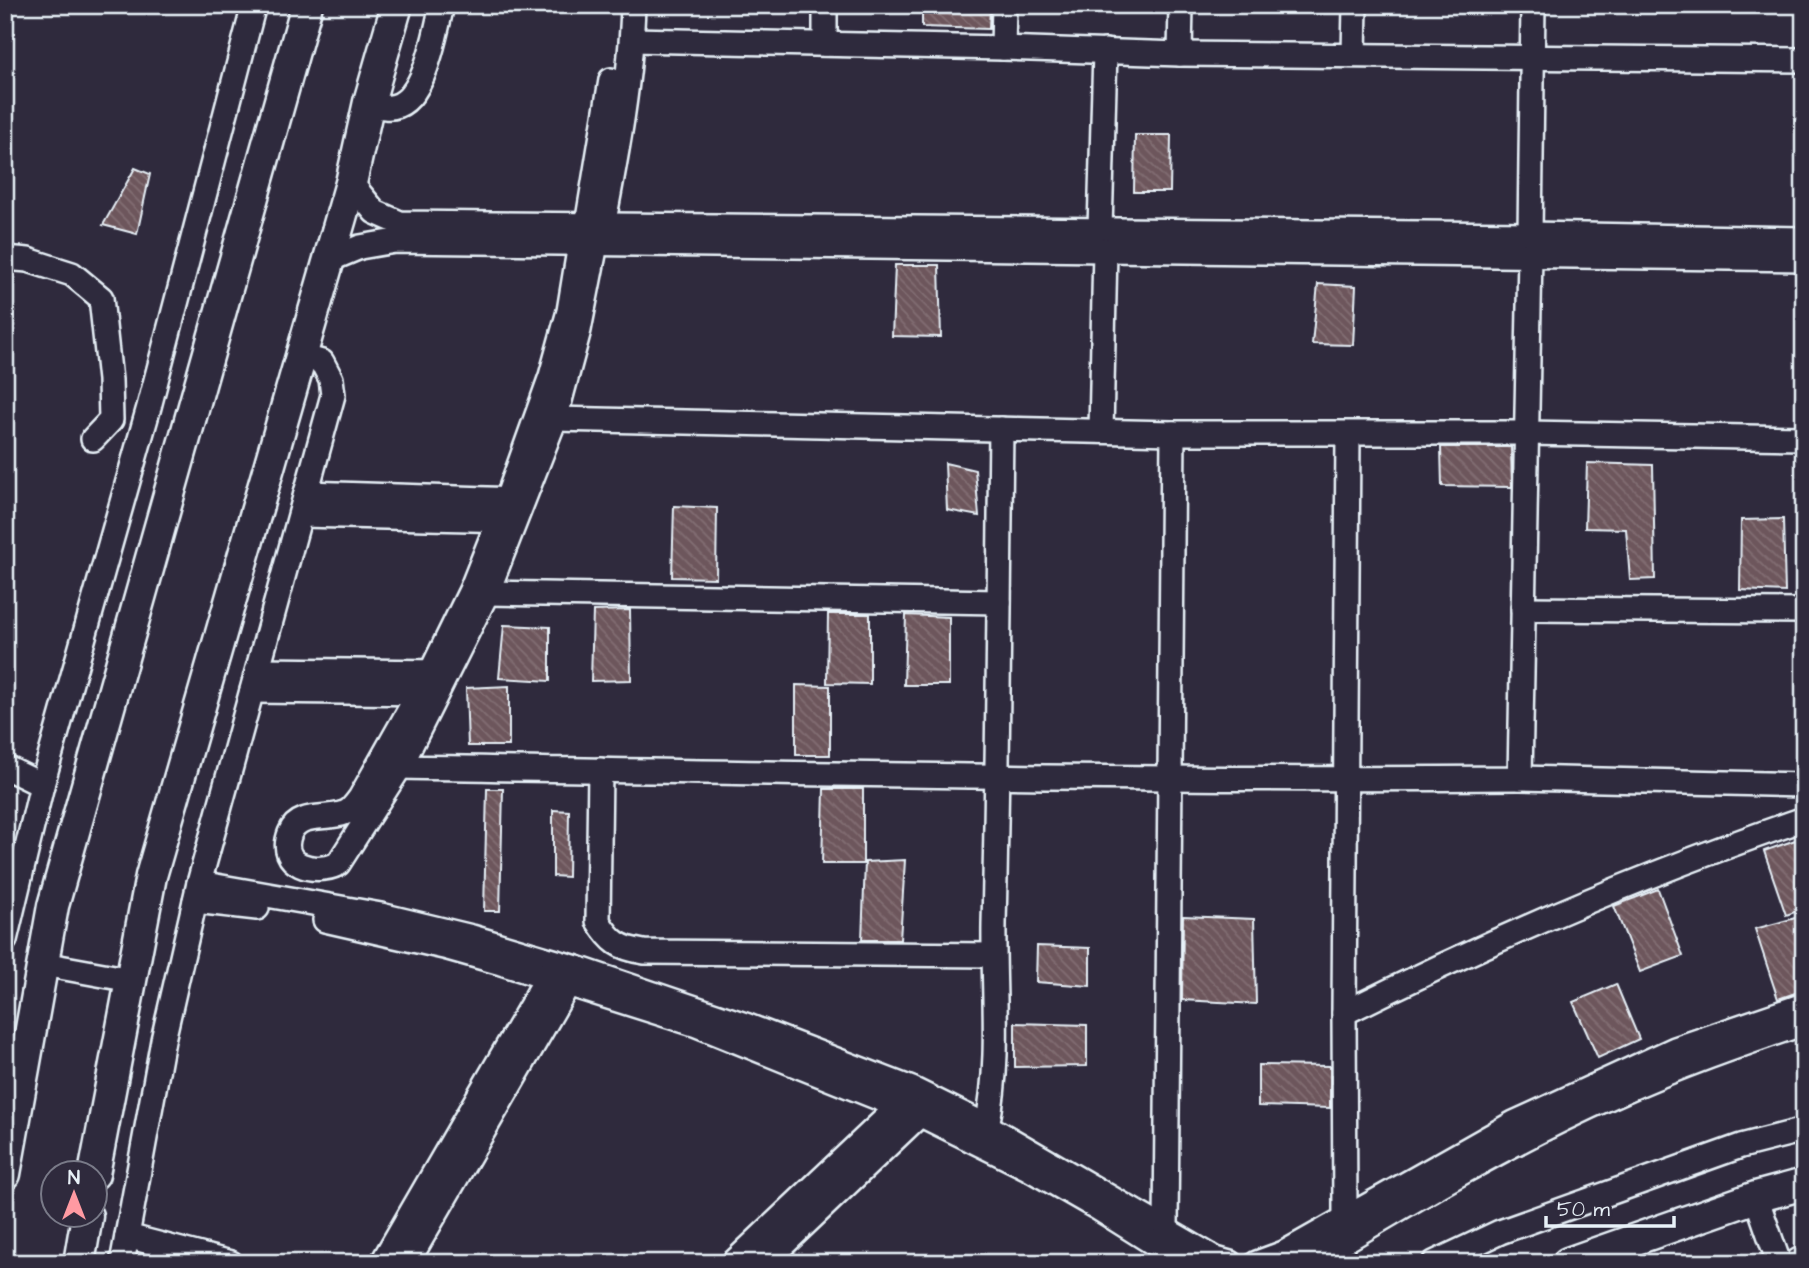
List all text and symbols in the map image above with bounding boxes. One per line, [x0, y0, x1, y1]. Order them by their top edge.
north arrow [38, 1160, 108, 1230]
text: N [68, 1165, 80, 1192]
scale bar [1546, 1184, 1674, 1228]
text: 50 m [1557, 1195, 1611, 1224]

